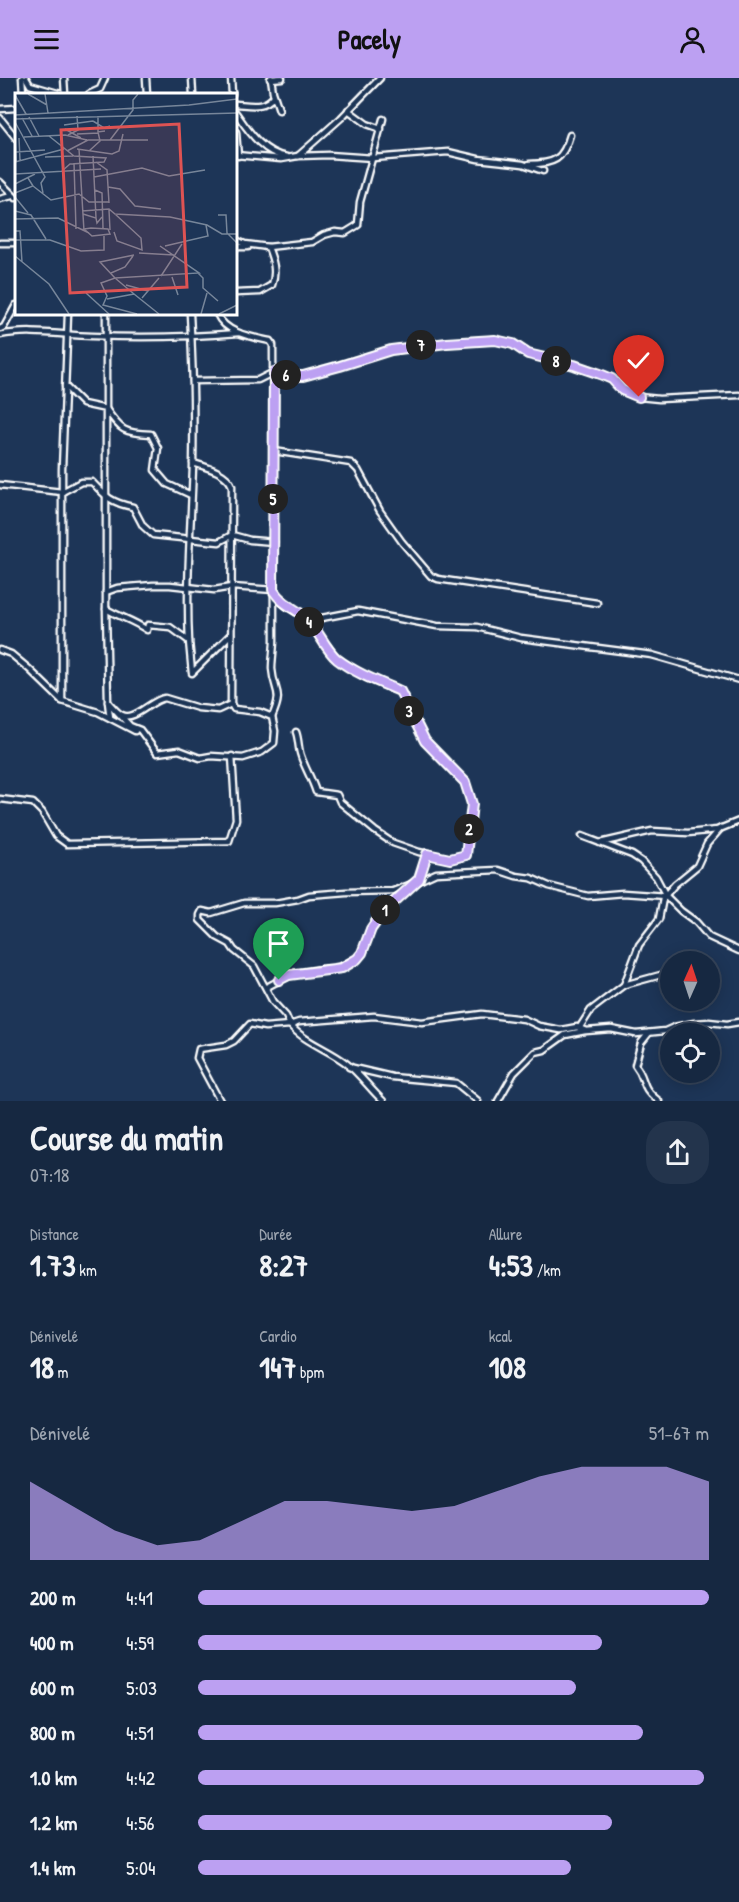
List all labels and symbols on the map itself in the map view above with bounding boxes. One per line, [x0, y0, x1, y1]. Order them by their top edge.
inset map [15, 93, 237, 315]
pin: 7 [406, 330, 436, 360]
pin [613, 335, 664, 397]
pin: 8 [541, 346, 571, 376]
pin: 6 [271, 360, 301, 390]
pin: 5 [258, 484, 288, 514]
pin: 4 [294, 607, 324, 637]
pin: 3 [394, 696, 424, 726]
pin: 2 [454, 814, 484, 844]
pin: 1 [370, 895, 400, 925]
pin [253, 918, 304, 980]
north arrow [660, 951, 720, 1011]

